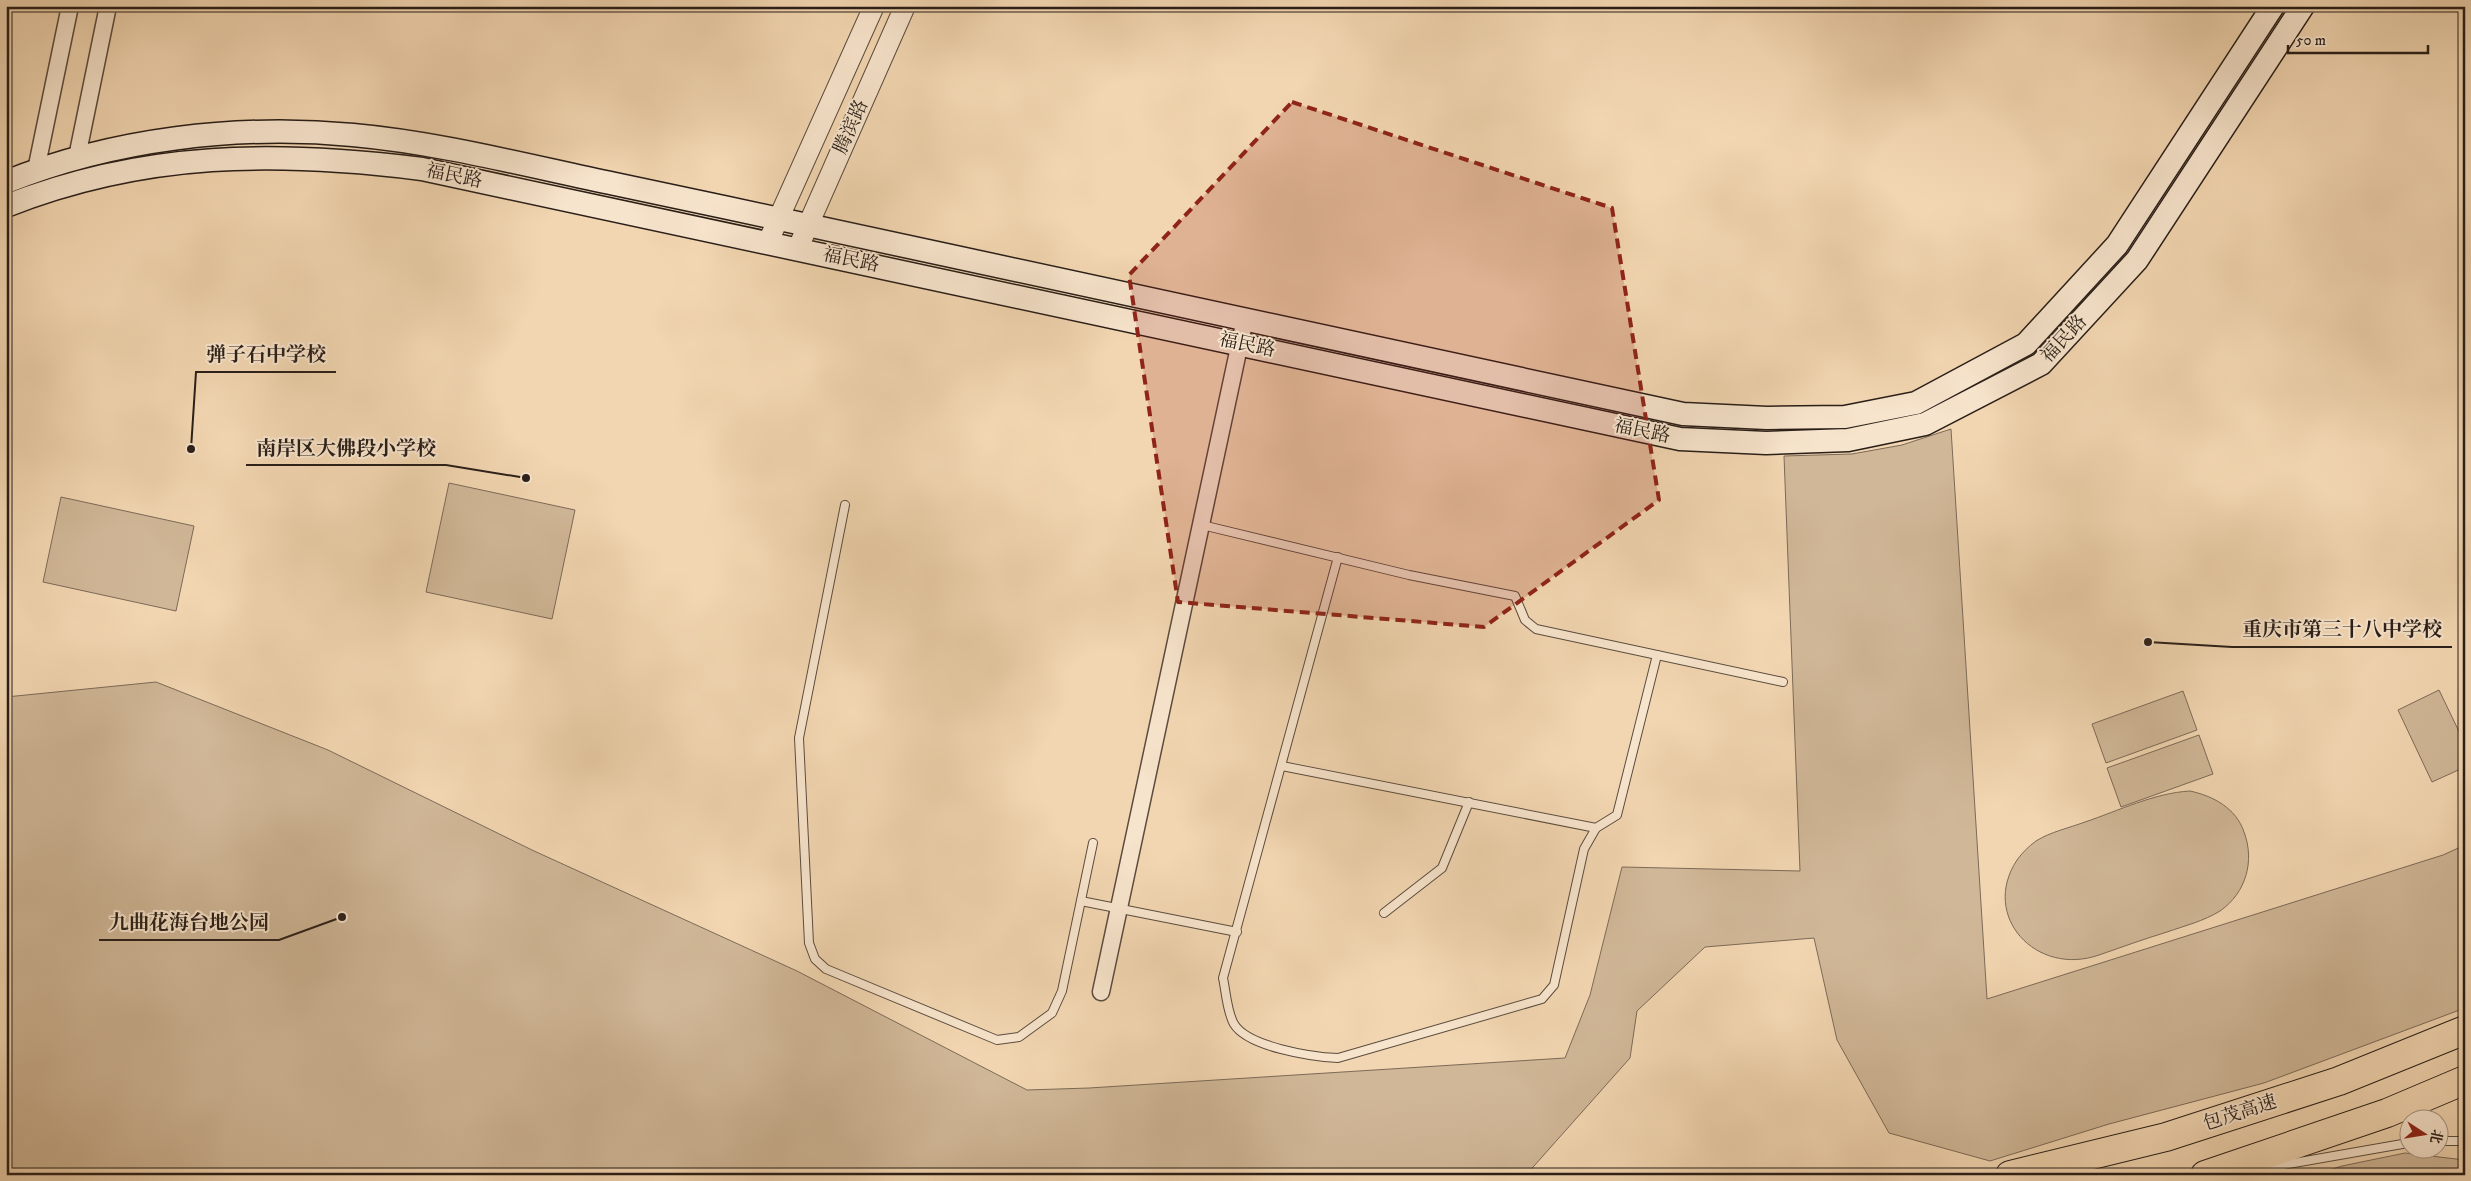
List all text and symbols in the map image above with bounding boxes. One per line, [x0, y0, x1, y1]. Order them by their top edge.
scale bar [2288, 22, 2428, 54]
text: 50 m [2296, 31, 2326, 50]
street label: 腾滨路 [829, 96, 873, 158]
street label: 福民路 [424, 159, 484, 193]
street label: 福民路 [821, 243, 881, 277]
street label: 福民路 [2036, 310, 2092, 368]
street label: 福民路 [1217, 328, 1277, 362]
callout: 弹子石中学校 [196, 337, 336, 372]
text: 弹子石中学校 [206, 343, 326, 368]
street label: 福民路 [1612, 414, 1672, 448]
callout: 南岸区大佛段小学校 [246, 430, 446, 465]
text: 南岸区大佛段小学校 [256, 437, 436, 462]
callout: 重庆市第三十八中学校 [2232, 612, 2452, 647]
text: 重庆市第三十八中学校 [2242, 618, 2442, 643]
callout: 九曲花海台地公园 [99, 905, 279, 940]
text: 九曲花海台地公园 [109, 911, 269, 936]
street label: 包茂高速 [2200, 1090, 2280, 1136]
north arrow [2398, 1108, 2448, 1158]
text: 北 [2425, 1128, 2446, 1145]

